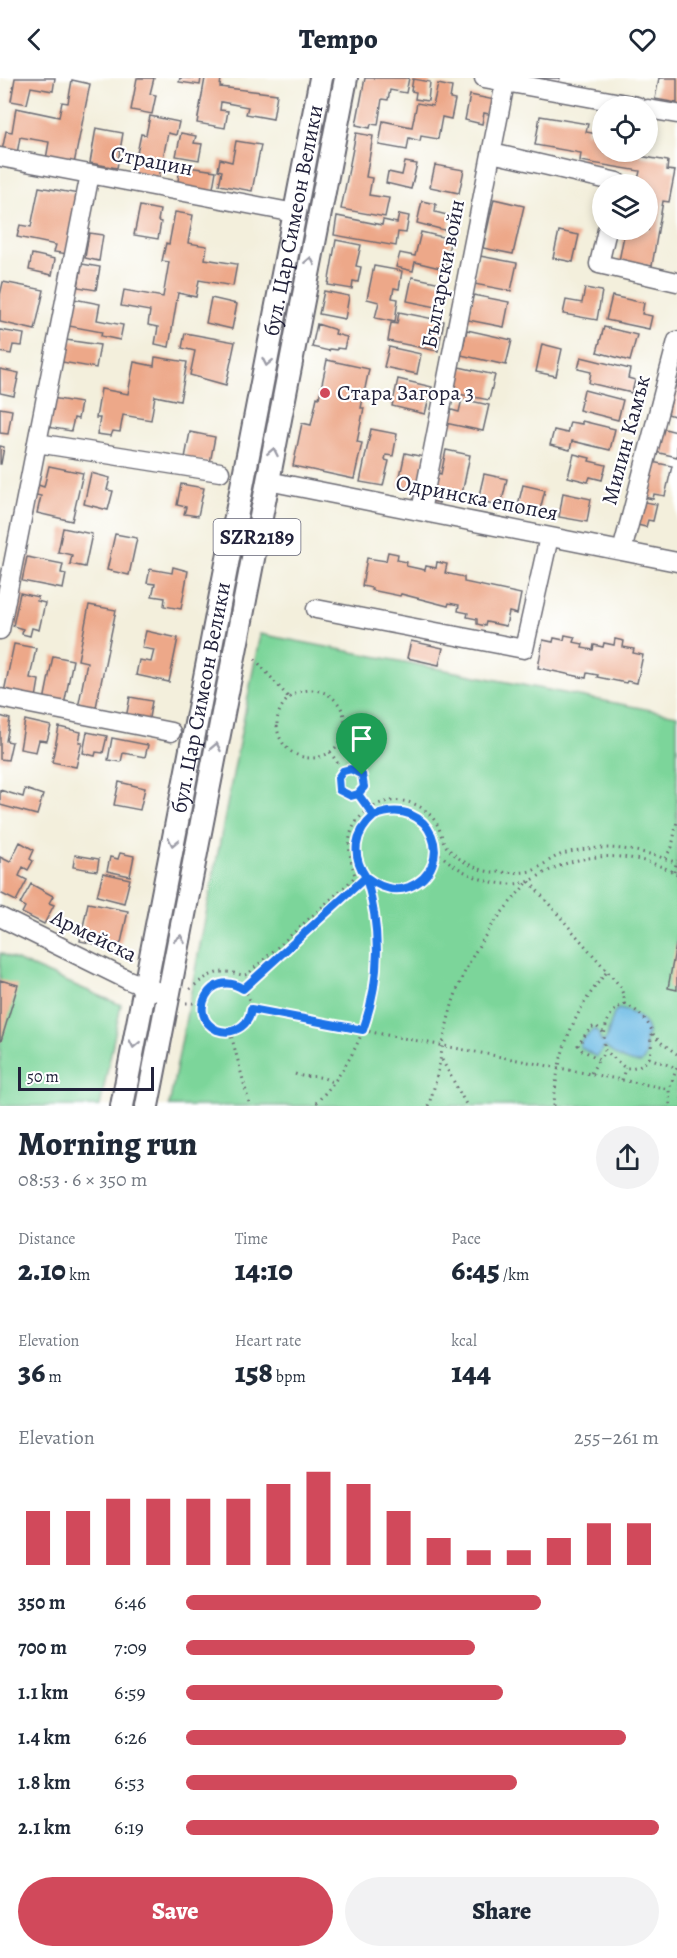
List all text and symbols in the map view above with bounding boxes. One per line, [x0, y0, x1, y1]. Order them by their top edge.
text: Tempo [299, 21, 378, 57]
icon: back [18, 23, 51, 56]
icon: heart [626, 23, 659, 56]
map controls [592, 96, 658, 240]
button: locate [592, 96, 658, 162]
street label: бул. Цар Симеон Велики [256, 102, 330, 339]
street label: Страцин [108, 138, 196, 184]
button: layers [592, 174, 658, 240]
street label: Български войн [414, 197, 472, 351]
one-way arrow [303, 256, 316, 266]
one-way arrow [261, 357, 274, 367]
street label: Милин Камък [594, 372, 658, 508]
place label: Стара Загора 3 [337, 378, 474, 408]
marker: Стара Загора 3 [318, 386, 332, 400]
one-way arrow [266, 448, 279, 458]
street label: Одринска епопея [393, 468, 561, 528]
road number: SZR2189 [214, 519, 300, 555]
street label: бул. Цар Симеон Велики [164, 579, 238, 816]
pin [336, 713, 387, 775]
icon: arrive [345, 722, 378, 755]
one-way arrow [210, 742, 222, 752]
one-way arrow [167, 837, 180, 847]
street label: Армейска [45, 902, 143, 970]
one-way arrow [173, 934, 186, 944]
one-way arrow [128, 1039, 141, 1049]
scale bar [18, 1064, 154, 1091]
text: 50 m [27, 1066, 59, 1088]
text: Morning run [18, 1121, 197, 1166]
button: share [596, 1126, 659, 1189]
text: 08:53 · 6 × 350 m [18, 1166, 147, 1193]
text: Distance [18, 1228, 75, 1250]
text: Time [235, 1228, 268, 1250]
text: Pace [451, 1228, 481, 1250]
text: 2.10 [18, 1250, 66, 1290]
text: 14:10 [235, 1250, 293, 1290]
text: 6:45 [451, 1250, 500, 1290]
text: km [66, 1264, 90, 1286]
text: /km [500, 1264, 529, 1286]
text: Elevation [18, 1330, 79, 1352]
text: Heart rate [235, 1330, 301, 1352]
text: kcal [451, 1330, 477, 1352]
text: 36 [18, 1352, 45, 1392]
text: 158 [235, 1352, 273, 1392]
text: 144 [451, 1352, 491, 1392]
text: m [45, 1366, 62, 1388]
text: bpm [273, 1366, 306, 1388]
text: Elevation [18, 1424, 95, 1451]
text: 255–261 m [574, 1424, 659, 1451]
text: 350 m [18, 1589, 65, 1616]
text: 6:46 [114, 1589, 146, 1616]
text: 700 m [18, 1634, 67, 1661]
text: 7:09 [114, 1634, 147, 1661]
text: 1.1 km [18, 1679, 68, 1706]
text: 6:59 [114, 1679, 146, 1706]
text: 1.4 km [18, 1724, 71, 1751]
text: 6:26 [114, 1724, 147, 1751]
text: 1.8 km [18, 1769, 71, 1796]
text: 6:53 [114, 1769, 145, 1796]
text: 2.1 km [18, 1814, 71, 1841]
text: 6:19 [114, 1814, 144, 1841]
button: Save [18, 1877, 333, 1946]
button: Share [345, 1877, 659, 1946]

